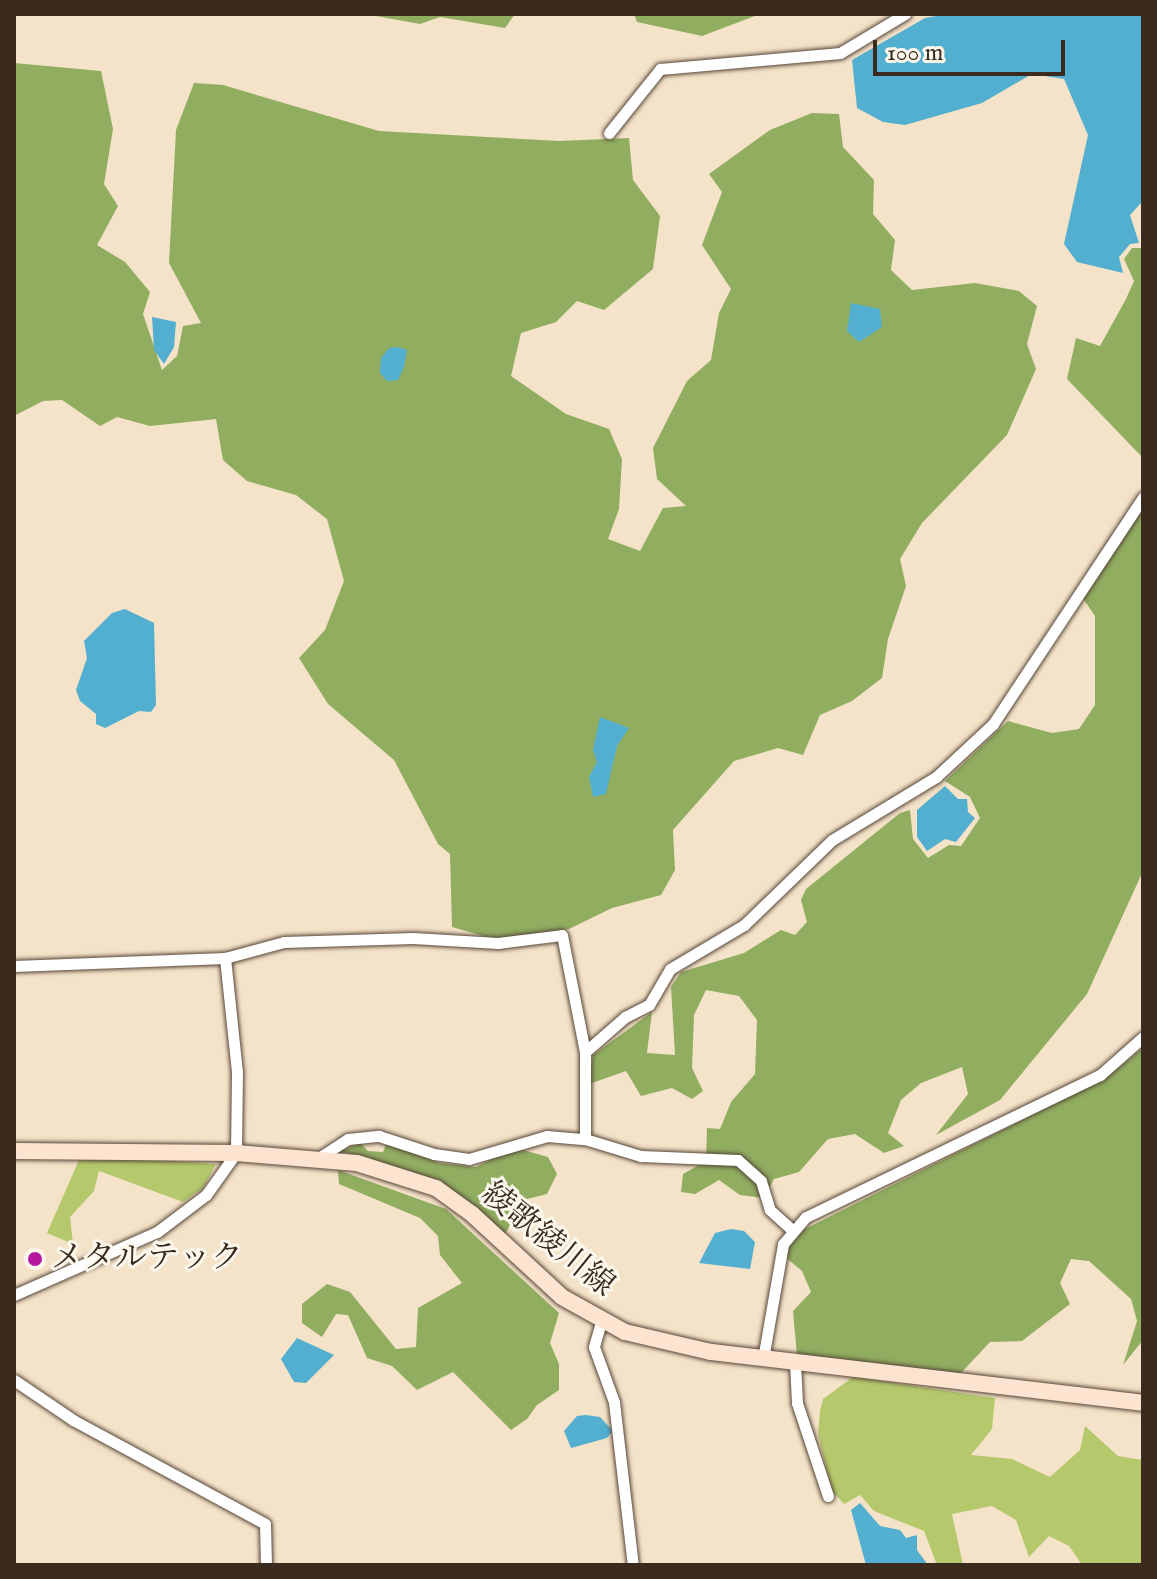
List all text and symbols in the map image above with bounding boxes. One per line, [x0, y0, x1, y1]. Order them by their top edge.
scale bar [877, 24, 1069, 74]
text: 100 m [887, 38, 943, 69]
street label: 綾歌綾川線 [473, 1176, 621, 1306]
place label: メタルテック [51, 1240, 243, 1278]
marker: メタルテック [26, 1250, 44, 1268]

